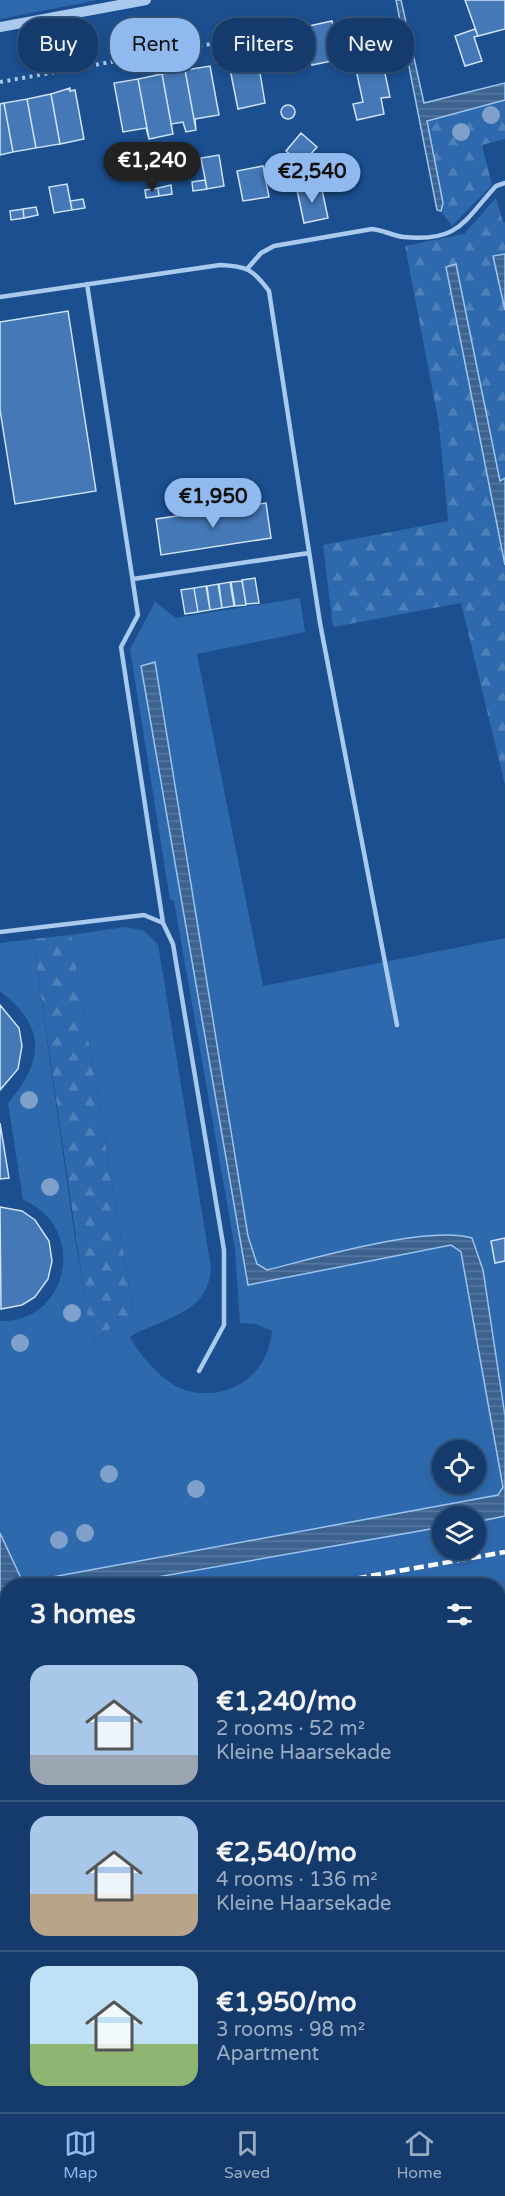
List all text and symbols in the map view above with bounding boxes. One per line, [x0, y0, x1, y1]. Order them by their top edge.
chip: Buy [18, 18, 98, 72]
chip: Rent [110, 18, 200, 72]
chip: Filters [212, 18, 315, 72]
chip: New [327, 18, 414, 72]
pin: €1,240 [103, 142, 201, 193]
text: €1,240 [117, 149, 187, 173]
pin: €2,540 [263, 153, 361, 204]
text: €2,540 [277, 160, 347, 184]
pin: €1,950 [164, 478, 262, 529]
text: €1,950 [178, 485, 248, 509]
map controls [432, 1440, 486, 1560]
button: locate [432, 1440, 486, 1494]
button: layers [432, 1506, 486, 1560]
icon: filters [443, 1598, 476, 1631]
text: 3 homes [30, 1599, 136, 1630]
text: €1,240/mo [216, 1686, 357, 1717]
icon: home [78, 1689, 150, 1761]
text: 2 rooms · 52 m² [216, 1717, 365, 1741]
text: Kleine Haarsekade [216, 1741, 391, 1765]
text: €2,540/mo [216, 1837, 357, 1868]
icon: home [78, 1840, 150, 1912]
text: 4 rooms · 136 m² [216, 1868, 378, 1892]
text: Kleine Haarsekade [216, 1892, 391, 1916]
text: €1,950/mo [216, 1987, 357, 2018]
icon: home [78, 1990, 150, 2062]
text: 3 rooms · 98 m² [216, 2018, 365, 2042]
text: Apartment [216, 2042, 319, 2066]
tab: Map [63, 2127, 98, 2183]
tab: Saved [224, 2127, 270, 2183]
tab: Home [397, 2127, 442, 2183]

